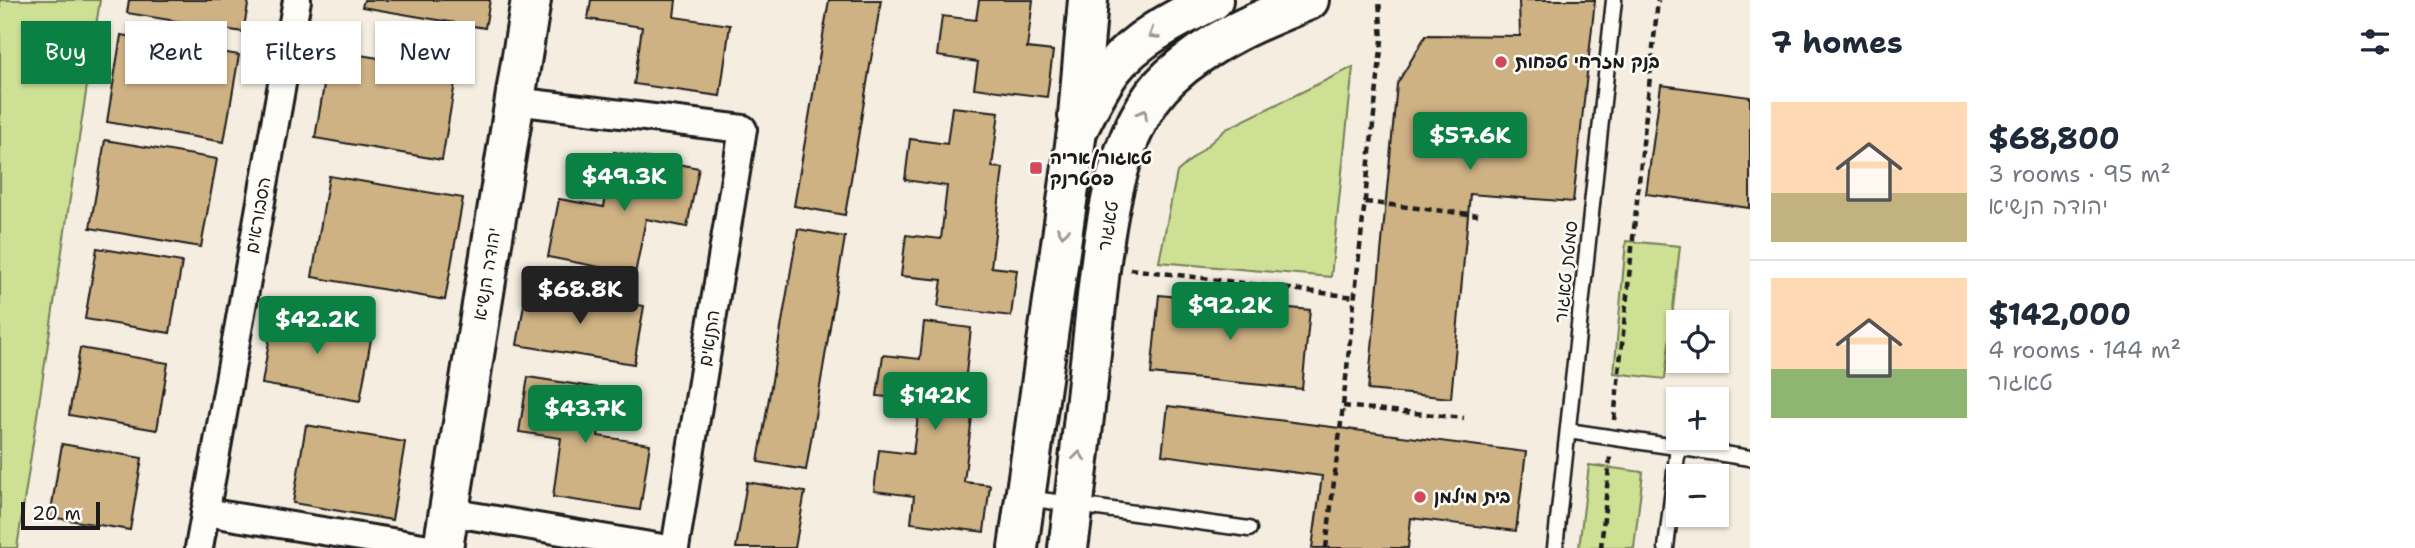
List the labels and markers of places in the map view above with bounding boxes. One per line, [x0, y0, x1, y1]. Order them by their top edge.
place label: בנק מזרחי טפחות [1515, 50, 1660, 74]
marker: בנק מזרחי טפחות [1493, 54, 1509, 70]
pin: $57.6K [1413, 113, 1527, 172]
place label: טאגור/אריה פסטרנק [1050, 146, 1152, 191]
pin: $49.3K [567, 154, 681, 213]
marker: טאגור/אריה פסטרנק [1028, 160, 1044, 176]
pin: $68.8K [523, 266, 637, 326]
pin: $92.2K [1173, 282, 1287, 342]
pin: $42.2K [260, 296, 374, 356]
pin: $142K [886, 372, 984, 432]
pin: $43.7K [528, 386, 642, 445]
place label: בית מילמן [1434, 485, 1511, 509]
marker: בית מילמן [1412, 489, 1428, 505]

